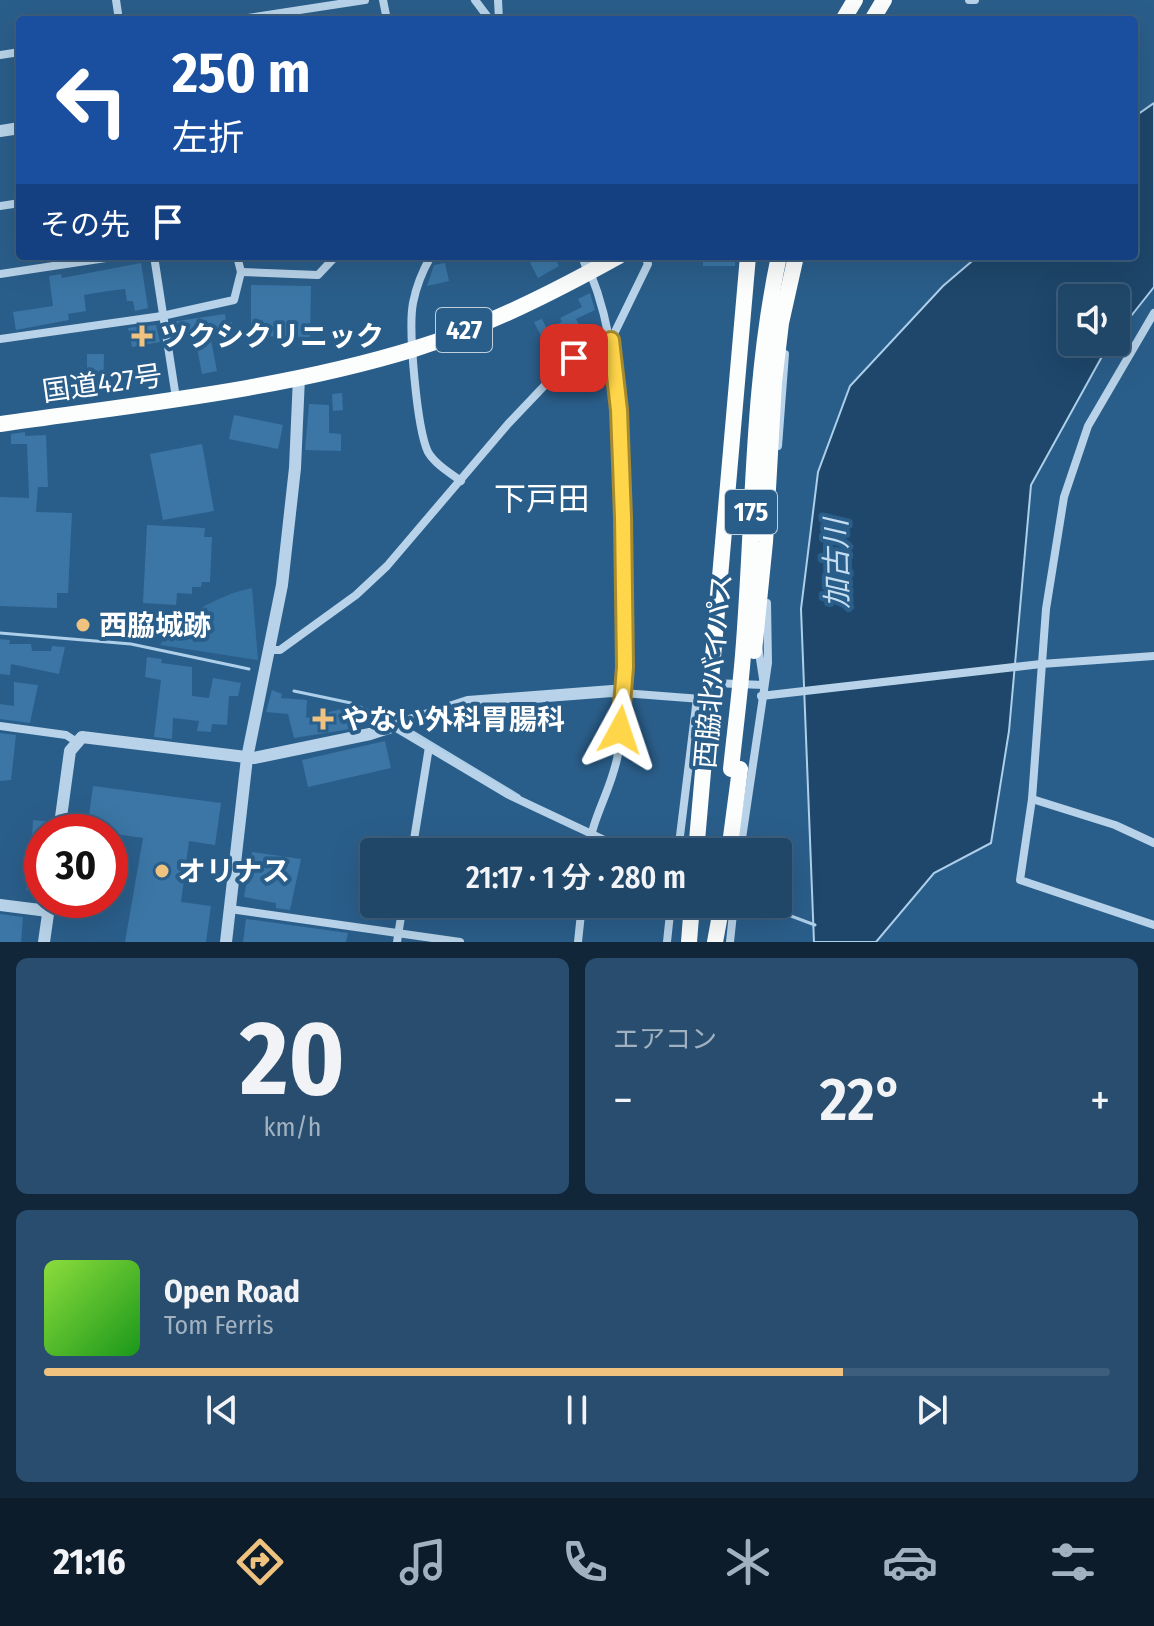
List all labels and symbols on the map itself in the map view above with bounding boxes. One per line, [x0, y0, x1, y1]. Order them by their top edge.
road number: 427 [436, 308, 492, 352]
place label: ツクシクリニック [160, 320, 384, 353]
pin [540, 324, 608, 392]
marker: ツクシクリニック [131, 325, 153, 347]
street label: 国道427号 [40, 359, 164, 408]
district label: 下戸田 [494, 480, 590, 518]
road number: 175 [725, 490, 777, 534]
water label: 加古川 [818, 516, 856, 609]
street label: 西脇北バイパス [689, 572, 738, 770]
place label: 西脇城跡 [99, 609, 211, 642]
marker: 西脇城跡 [74, 616, 92, 634]
position arrow [578, 688, 662, 772]
place label: やない外科胃腸科 [341, 703, 565, 736]
marker: やない外科胃腸科 [312, 708, 334, 730]
speed limit sign: 30 [24, 814, 128, 918]
place label: オリナス [178, 855, 290, 888]
marker: オリナス [153, 862, 171, 880]

